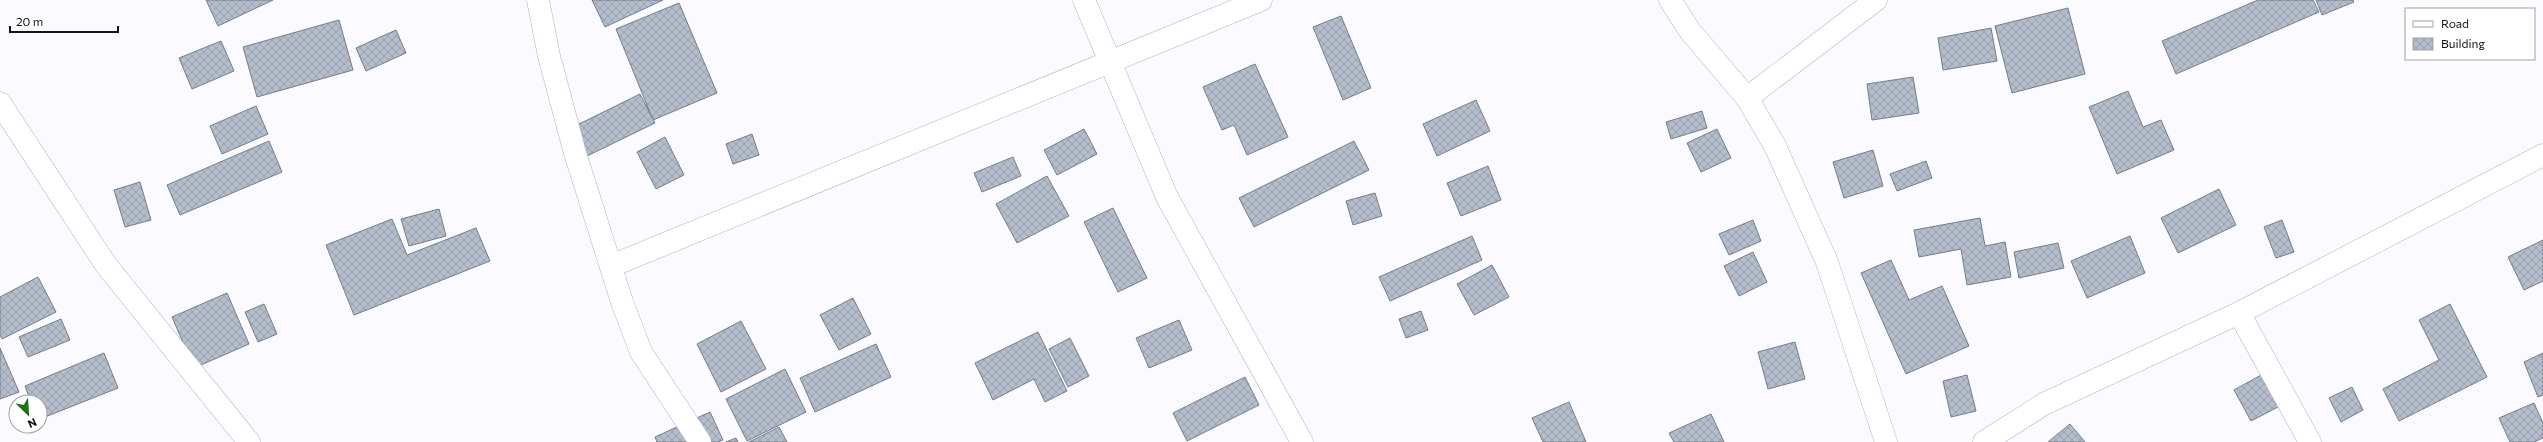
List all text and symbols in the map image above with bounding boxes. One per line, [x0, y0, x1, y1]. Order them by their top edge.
scale bar [10, 8, 118, 34]
legend [2405, 8, 2535, 60]
text: 20 m [16, 14, 43, 28]
text: Road [2441, 16, 2469, 30]
text: Building [2441, 36, 2485, 50]
north arrow [8, 394, 48, 434]
text: N [26, 416, 39, 431]

